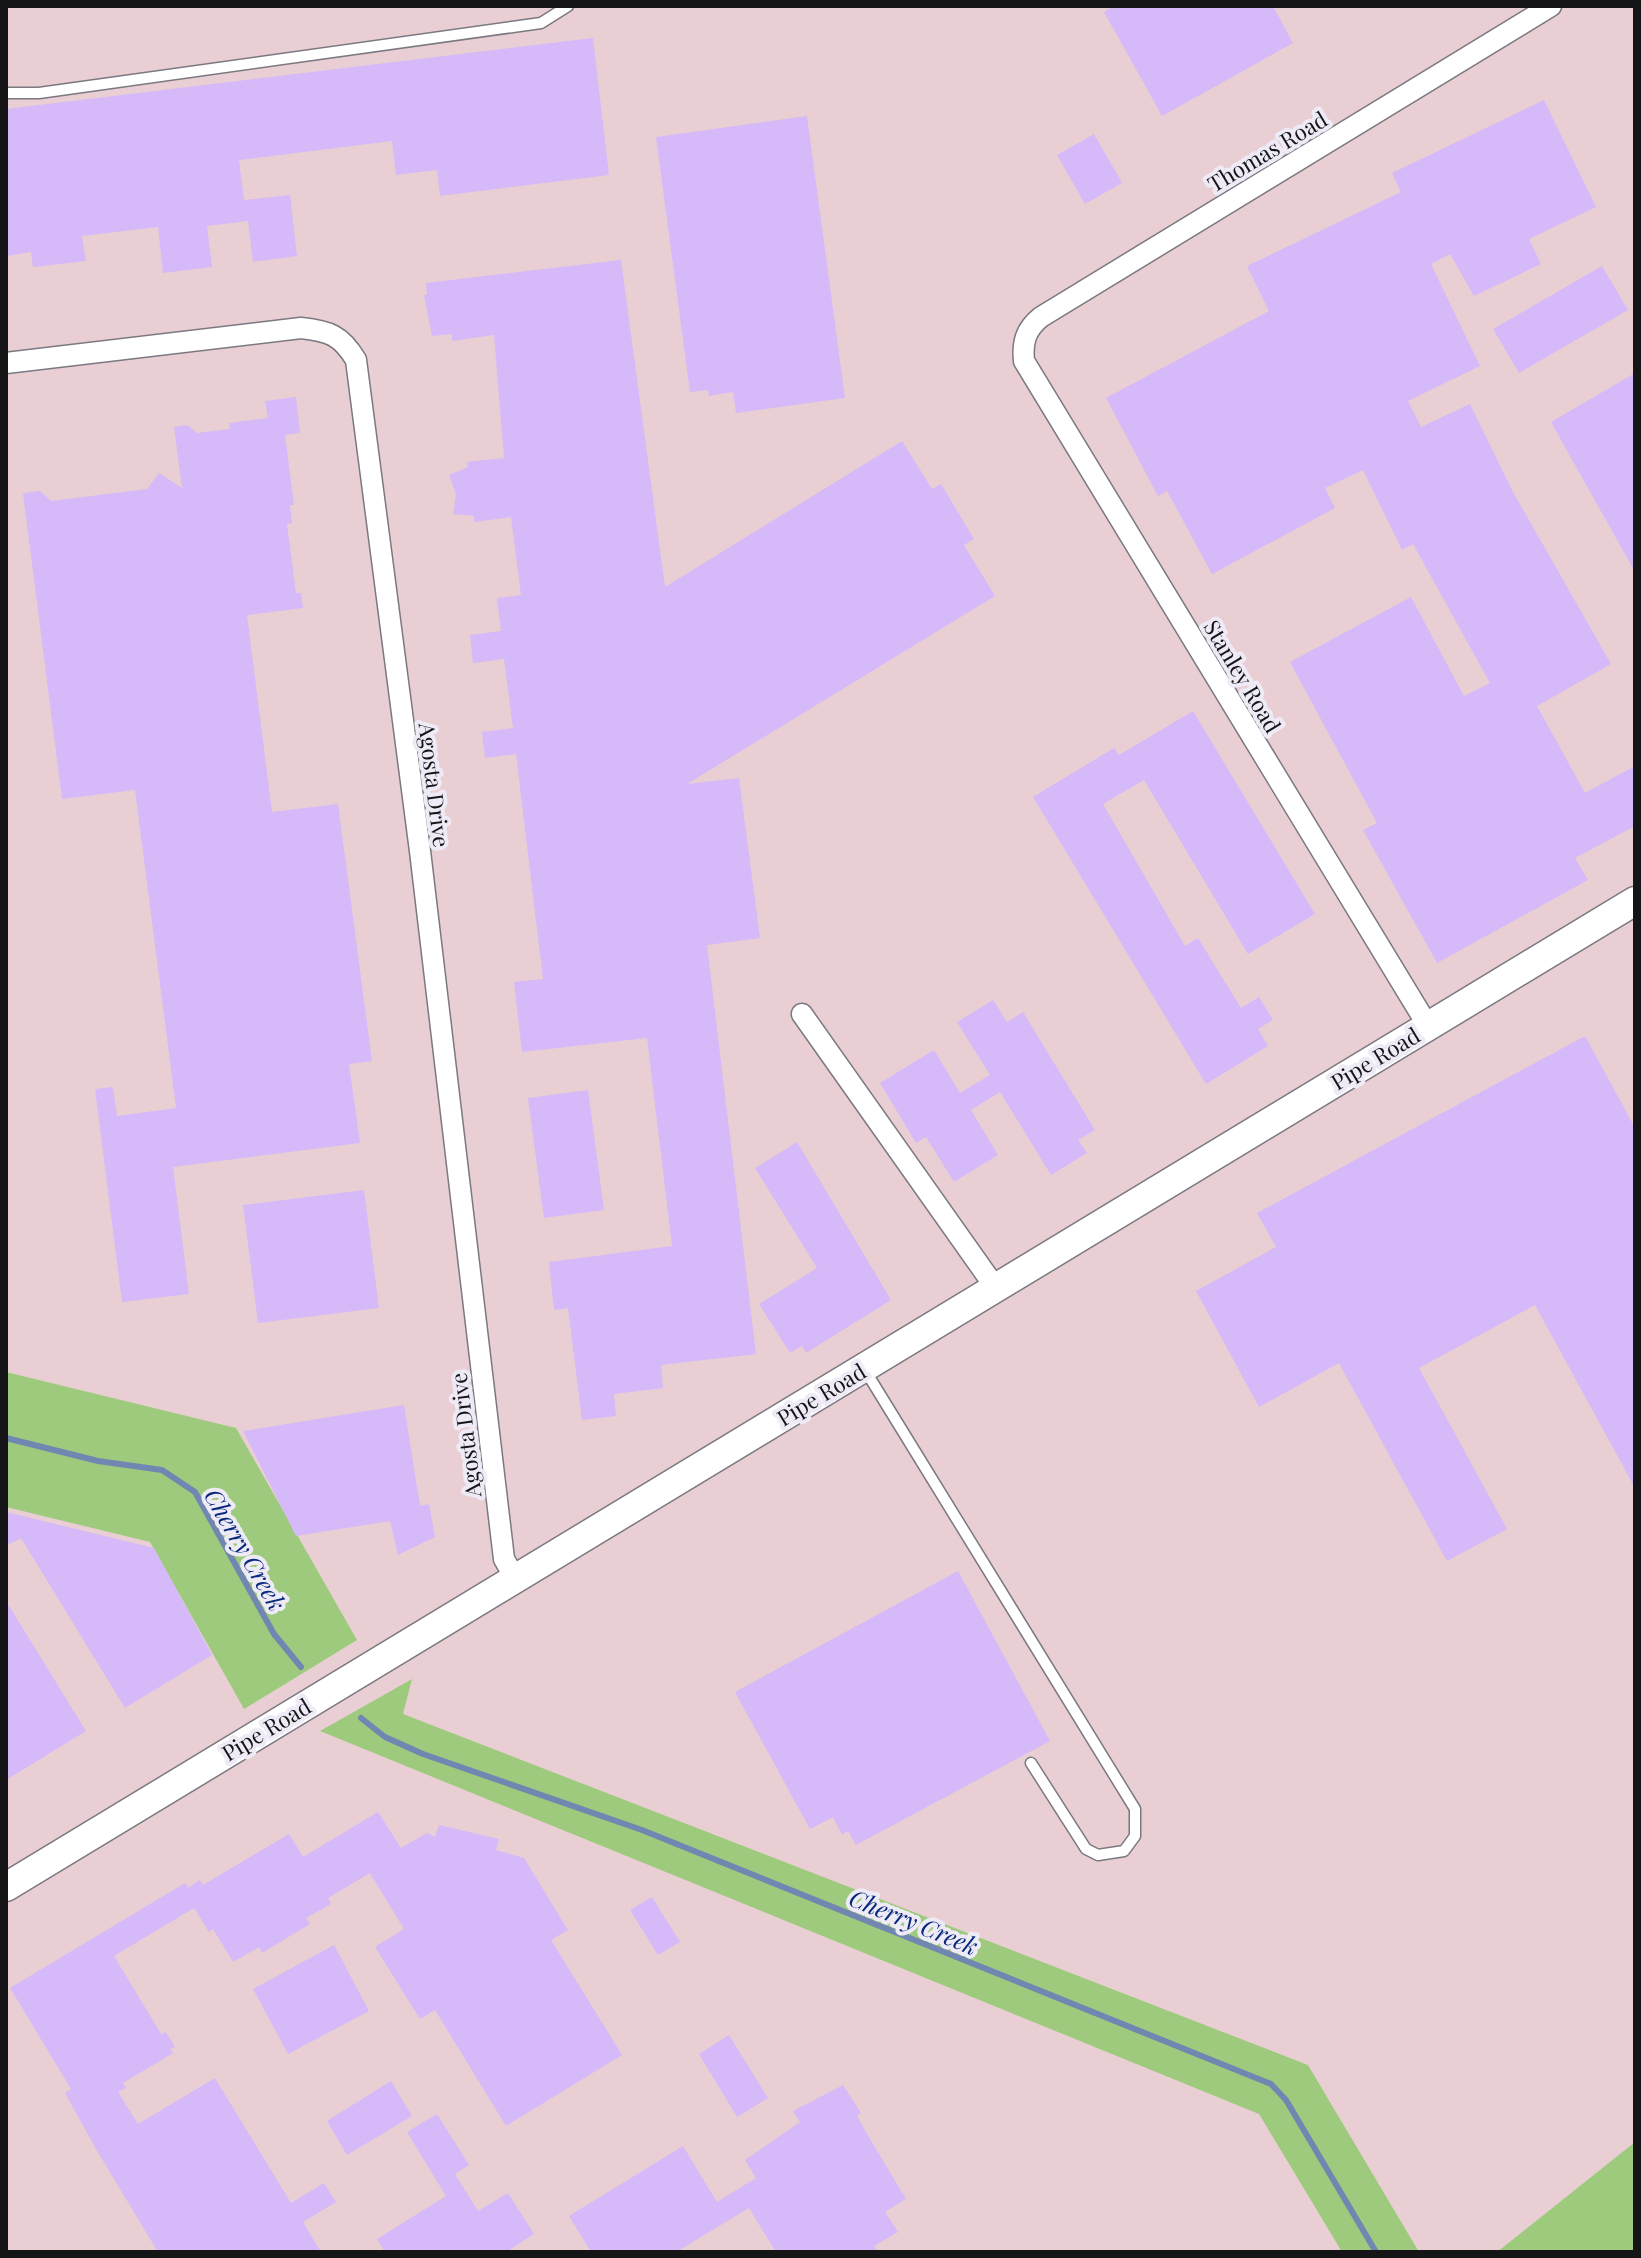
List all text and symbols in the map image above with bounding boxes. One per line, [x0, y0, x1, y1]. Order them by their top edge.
street label: Thomas Road [1202, 103, 1332, 198]
street label: Stanley Road [1197, 614, 1289, 738]
street label: Agosta Drive [412, 720, 458, 849]
street label: Pipe Road [1325, 1020, 1425, 1096]
street label: Pipe Road [771, 1356, 871, 1432]
street label: Agosta Drive [442, 1371, 488, 1500]
water label: Cherry Creek [198, 1482, 294, 1616]
street label: Pipe Road [216, 1691, 316, 1767]
water label: Cherry Creek [845, 1881, 983, 1961]

